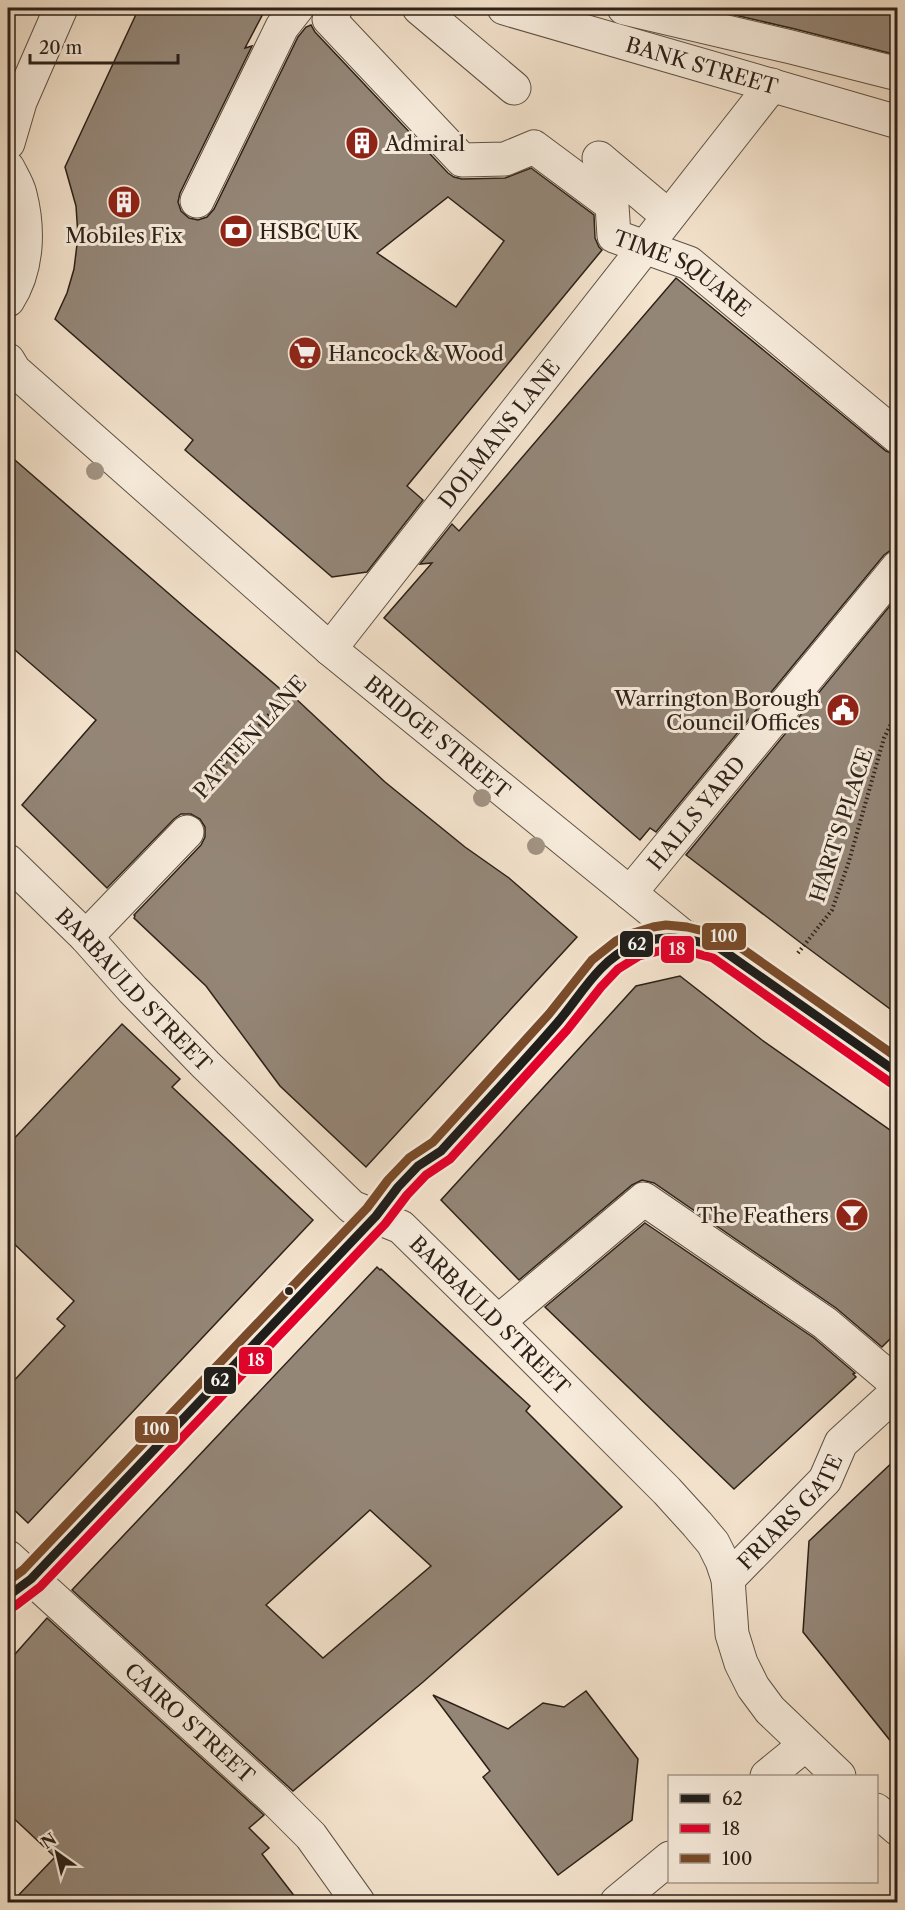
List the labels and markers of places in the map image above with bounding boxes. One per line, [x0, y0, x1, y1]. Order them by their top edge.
building icon: Admiral [344, 125, 380, 161]
place label: Admiral [384, 131, 465, 156]
building icon: Mobiles Fix [106, 184, 142, 220]
bank icon: HSBC UK [218, 213, 254, 249]
place label: HSBC UK [259, 219, 359, 244]
place label: Mobiles Fix [65, 223, 184, 248]
supermarket icon: Hancock & Wood [287, 335, 323, 371]
place label: Hancock & Wood [328, 341, 504, 366]
place label: Warrington Borough Council Offices [613, 686, 820, 735]
public building icon: Warrington Borough Council Offices [825, 692, 861, 728]
bar icon: The Feathers [834, 1197, 870, 1233]
place label: The Feathers [697, 1203, 829, 1228]
unlabelled marker [283, 1285, 295, 1297]

